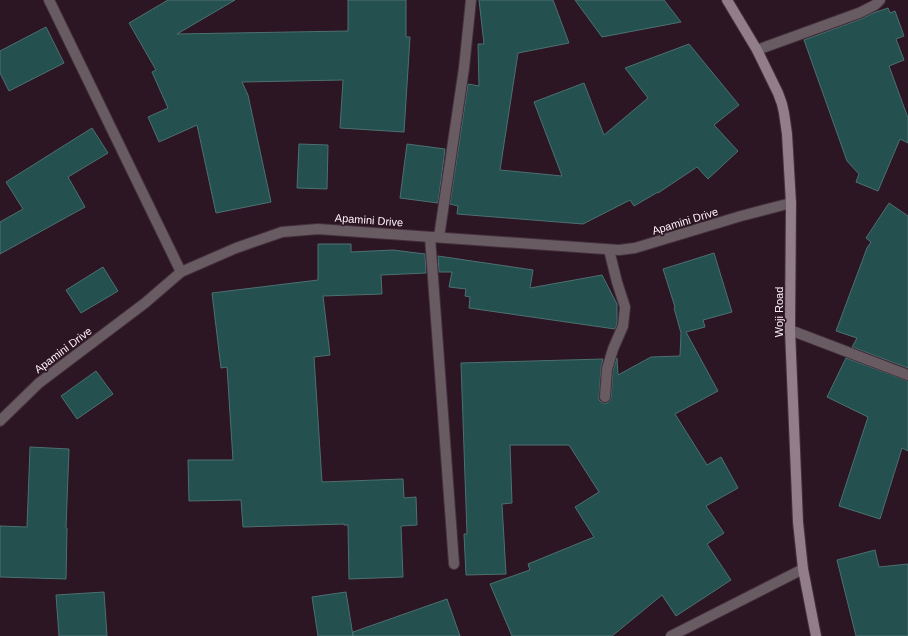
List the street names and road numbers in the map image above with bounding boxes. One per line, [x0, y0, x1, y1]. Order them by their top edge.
street label: Apamini Drive [651, 205, 719, 237]
street label: Apamini Drive [334, 212, 404, 228]
street label: Woji Road [773, 287, 785, 337]
street label: Apamini Drive [32, 325, 94, 375]

